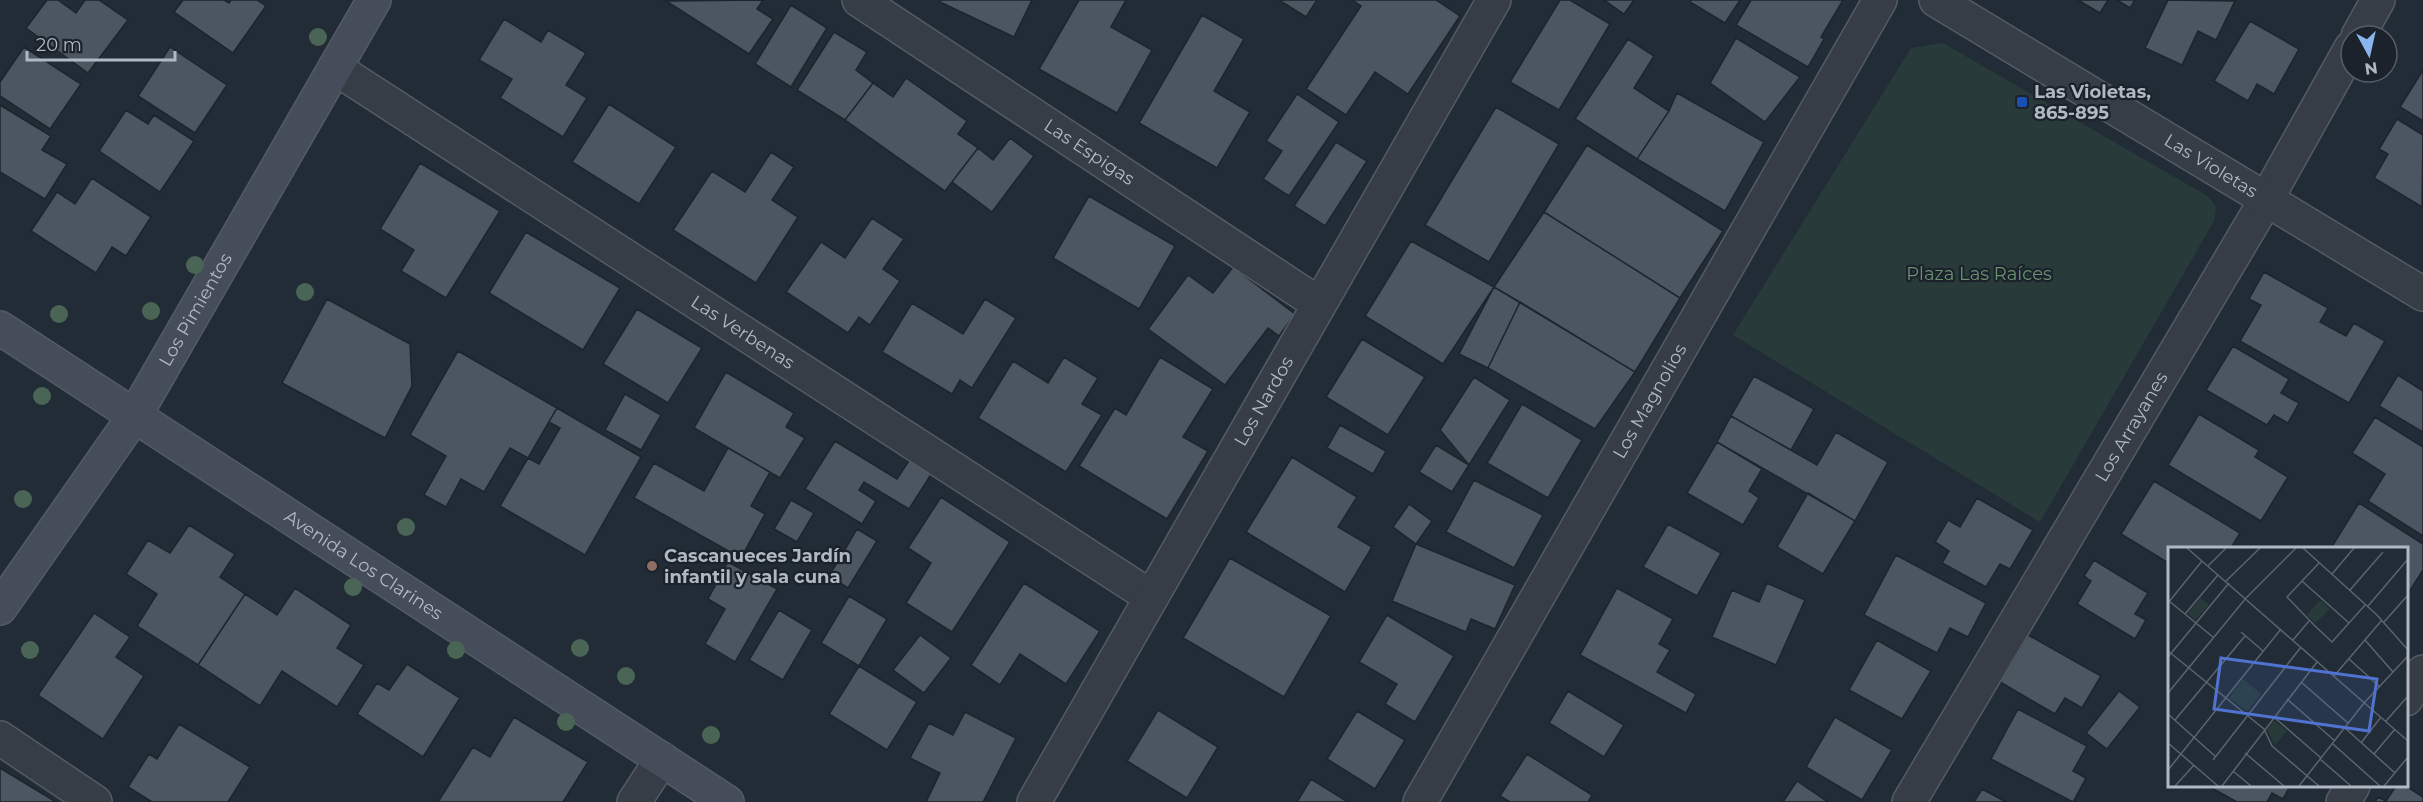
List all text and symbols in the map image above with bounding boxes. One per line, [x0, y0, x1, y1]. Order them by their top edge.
scale bar [27, 24, 176, 62]
north arrow [2339, 24, 2399, 84]
text: 20 m [36, 34, 82, 56]
text: N [2363, 58, 2379, 79]
place label: Las Violetas, 865-895 [2034, 81, 2151, 124]
marker: Las Violetas, 865-895 [2015, 95, 2029, 109]
street label: Las Espigas [1040, 114, 1139, 190]
street label: Las Violetas [2160, 129, 2262, 203]
street label: Los Pimientos [154, 249, 237, 370]
park label: Plaza Las Raíces [1906, 263, 2052, 285]
street label: Las Verbenas [687, 291, 799, 374]
street label: Los Magnolios [1608, 340, 1692, 463]
street label: Los Nardos [1229, 352, 1298, 450]
street label: Los Arrayanes [2090, 368, 2173, 486]
street label: Avenida Los Clarines [280, 505, 447, 625]
place label: Cascanueces Jardín infantil y sala cuna [664, 545, 851, 588]
inset map [2168, 547, 2408, 787]
marker: Cascanueces Jardín infantil y sala cuna [645, 559, 659, 573]

